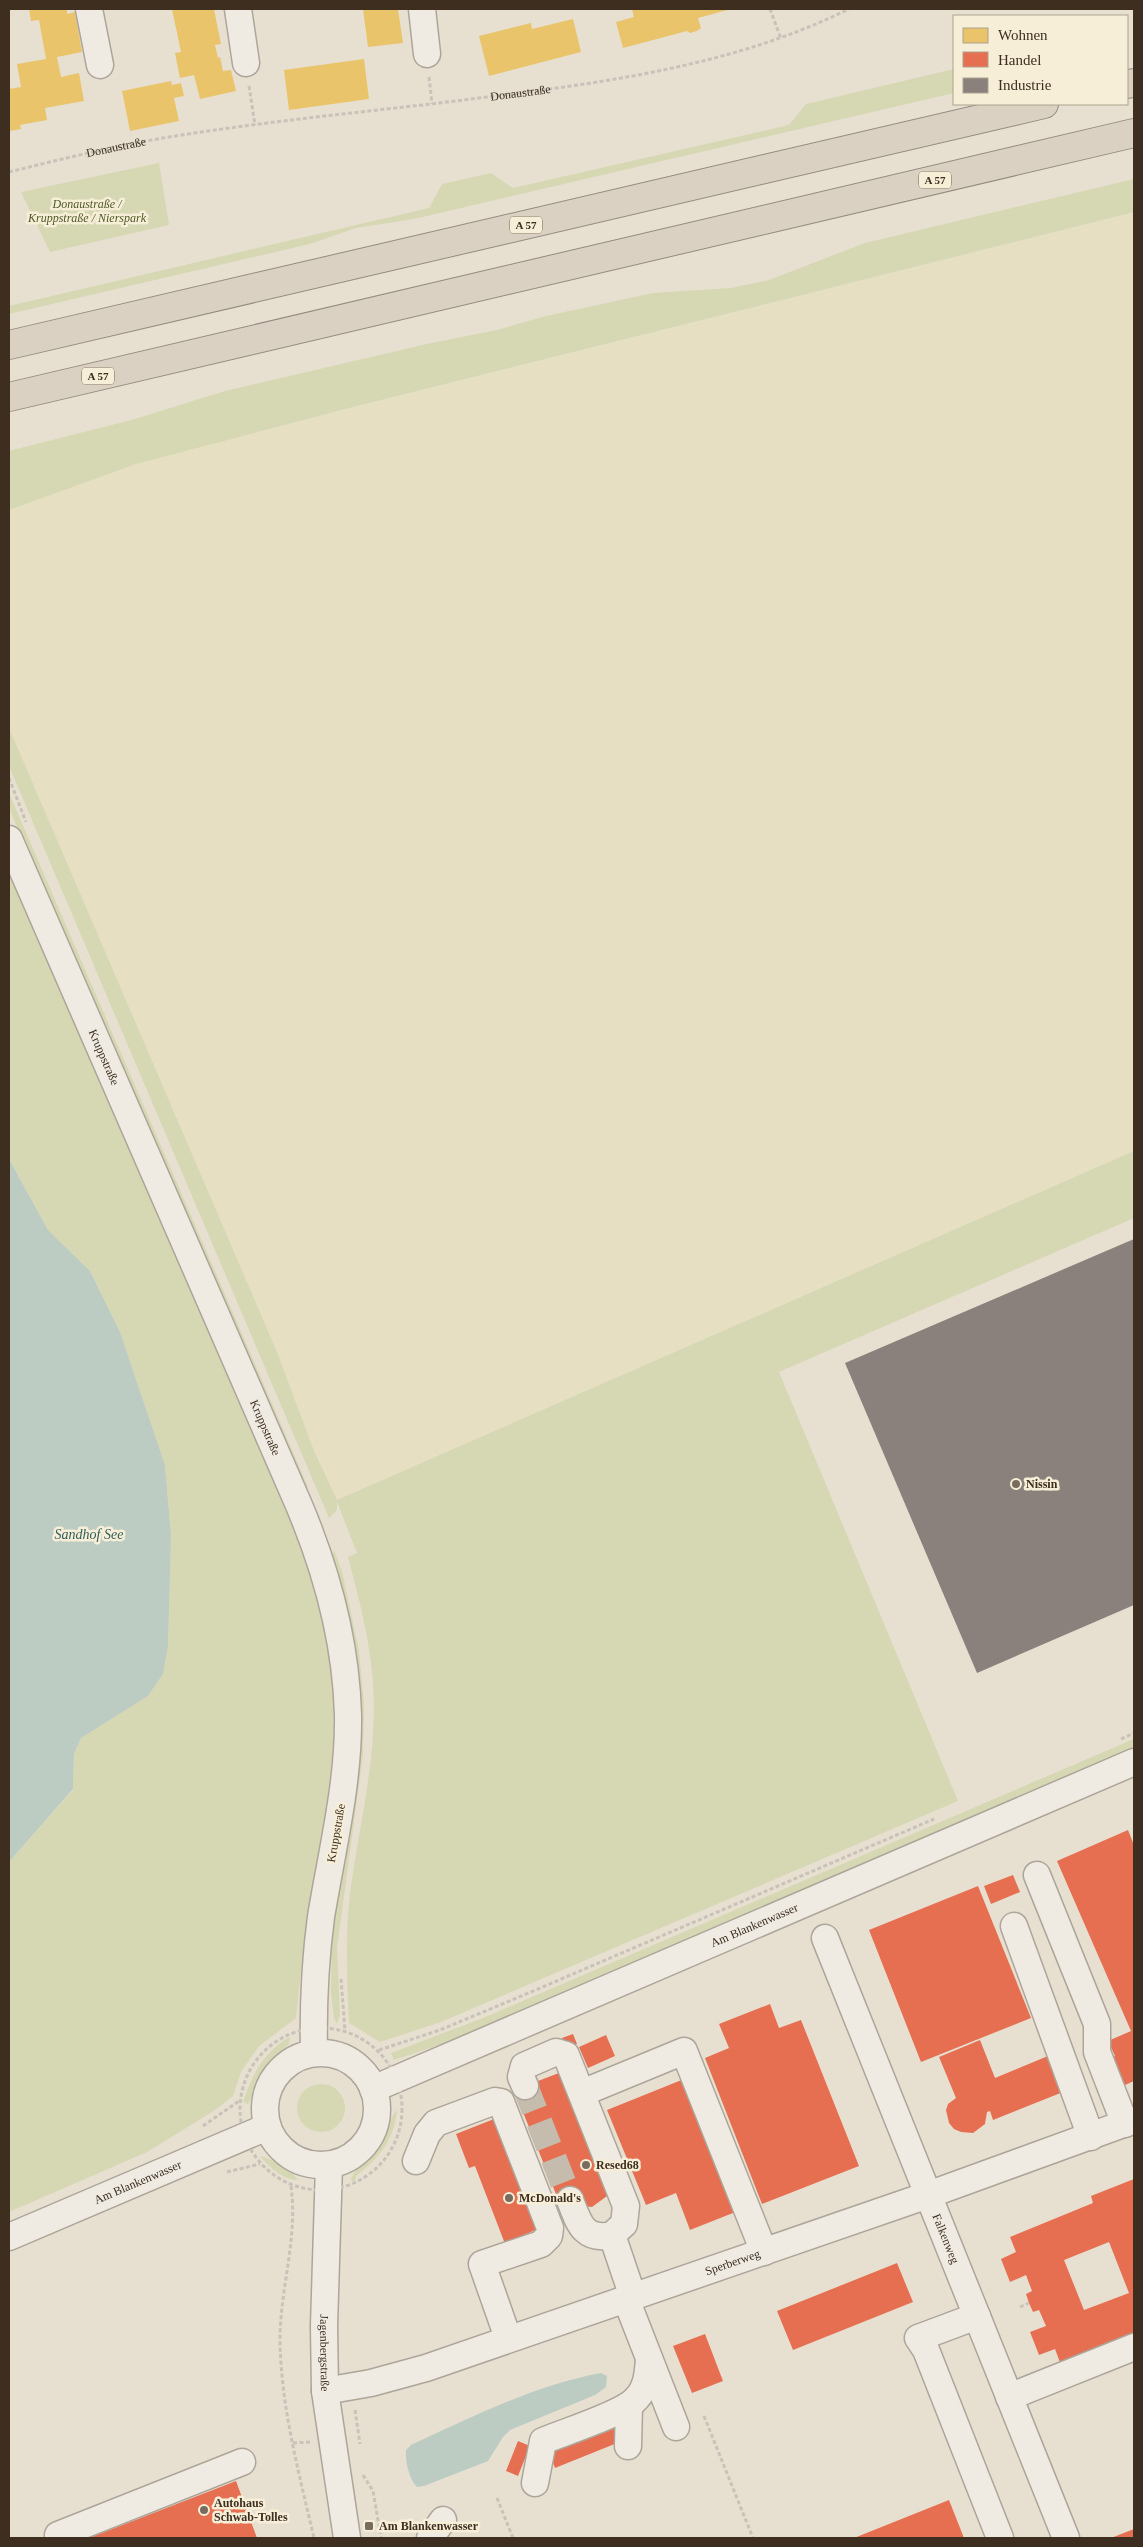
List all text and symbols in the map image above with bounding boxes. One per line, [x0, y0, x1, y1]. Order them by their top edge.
legend [953, 15, 1128, 105]
text: Wohnen [998, 27, 1048, 43]
text: Handel [998, 52, 1041, 68]
text: Industrie [998, 77, 1052, 93]
street label: Donaustraße [489, 82, 551, 104]
street label: Donaustraße [85, 134, 147, 160]
road number: A 57 [919, 172, 951, 188]
park label: Donaustraße / Kruppstraße / Nierspark [27, 197, 147, 225]
road number: A 57 [510, 216, 542, 234]
road number: A 57 [82, 368, 114, 384]
street label: Kruppstraße [86, 1027, 122, 1087]
street label: Kruppstraße [247, 1398, 283, 1458]
place label: Nissin [1026, 1477, 1058, 1491]
marker: Nissin [1010, 1478, 1022, 1490]
water label: Sandhof See [55, 1527, 123, 1542]
street label: Kruppstraße [324, 1803, 348, 1863]
street label: Am Blankenwasser [708, 1900, 800, 1950]
street label: Am Blankenwasser [92, 2157, 184, 2207]
place label: Resed68 [596, 2158, 639, 2172]
marker: Resed68 [580, 2159, 592, 2171]
place label: McDonald's [519, 2191, 581, 2205]
marker: McDonald's [503, 2192, 515, 2204]
street label: Falkenweg [929, 2212, 962, 2266]
street label: Sperberweg [703, 2246, 762, 2278]
street label: Jagenbergstraße [317, 2314, 332, 2392]
place label: Autohaus Schwab-Tolles [214, 2496, 288, 2524]
marker: Autohaus Schwab-Tolles [198, 2504, 210, 2516]
place label: Am Blankenwasser [379, 2519, 479, 2533]
marker: Am Blankenwasser [363, 2520, 375, 2532]

